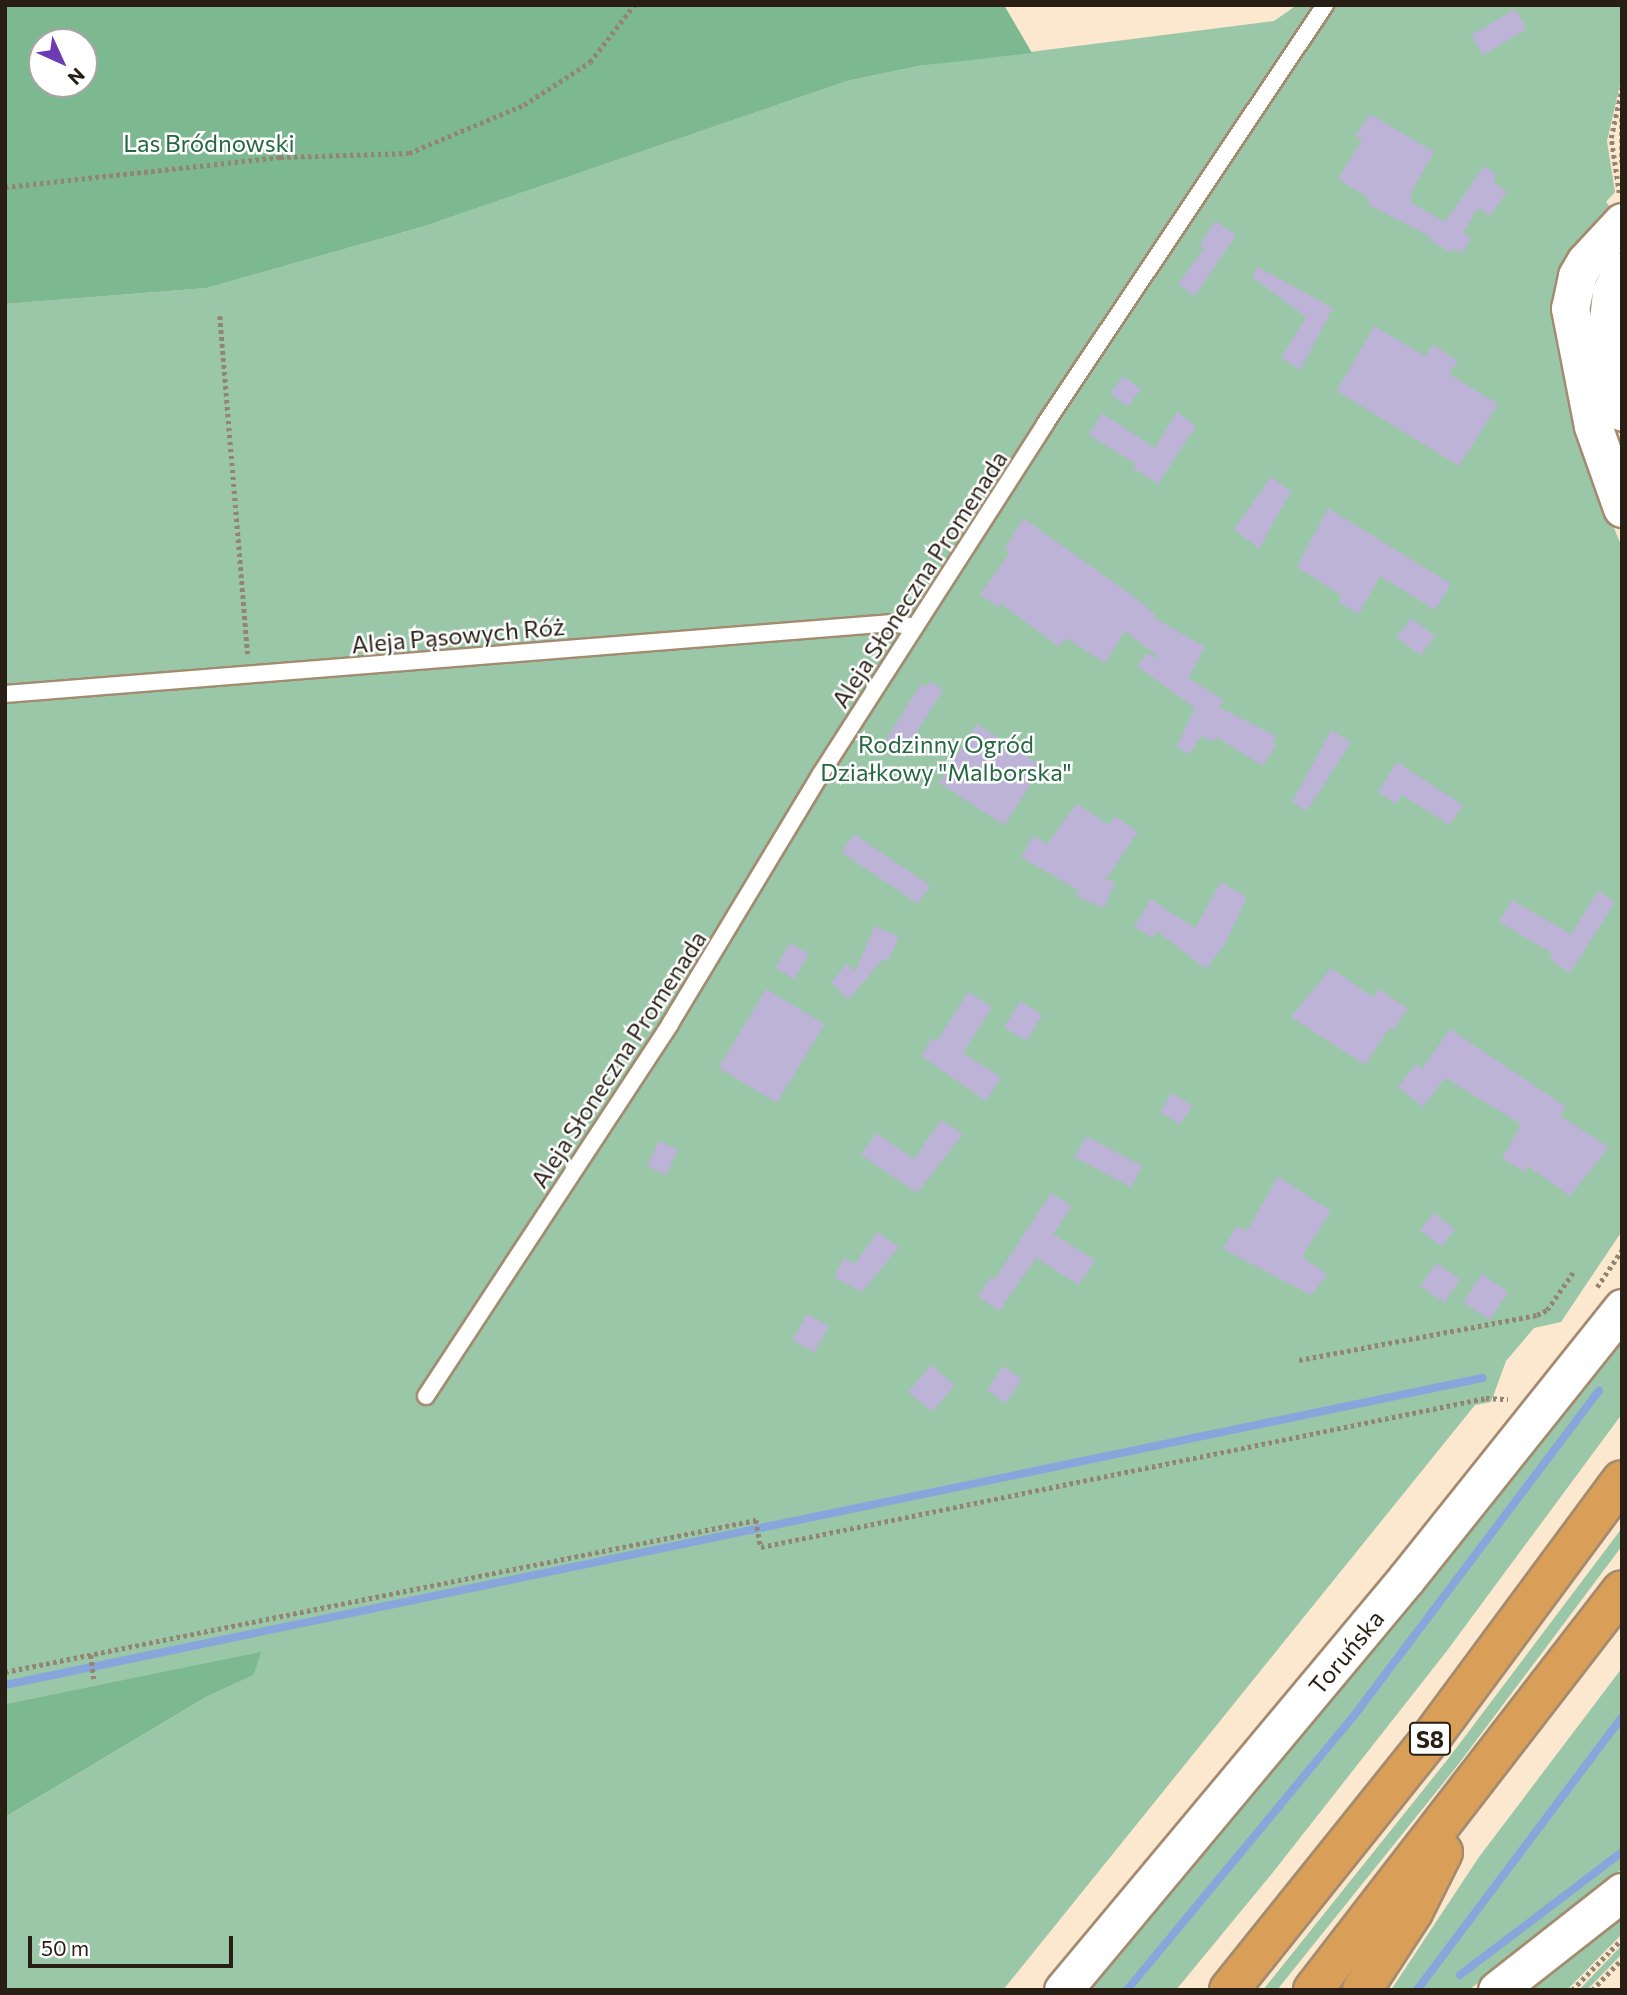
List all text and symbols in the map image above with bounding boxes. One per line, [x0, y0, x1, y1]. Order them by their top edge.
north arrow [28, 28, 98, 98]
text: N [64, 64, 90, 90]
park label: Las Bródnowski [123, 129, 295, 157]
street label: Aleja Słoneczna Promenada [825, 445, 1013, 713]
street label: Aleja Pąsowych Róż [350, 611, 566, 659]
park label: Rodzinny Ogród Działkowy "Malborska" [820, 730, 1072, 786]
street label: Aleja Słoneczna Promenada [524, 925, 712, 1193]
street label: Toruńska [1302, 1604, 1390, 1700]
road number: S8 [1407, 1720, 1453, 1758]
scale bar [32, 1922, 236, 1966]
text: 50 m [41, 1935, 89, 1960]

